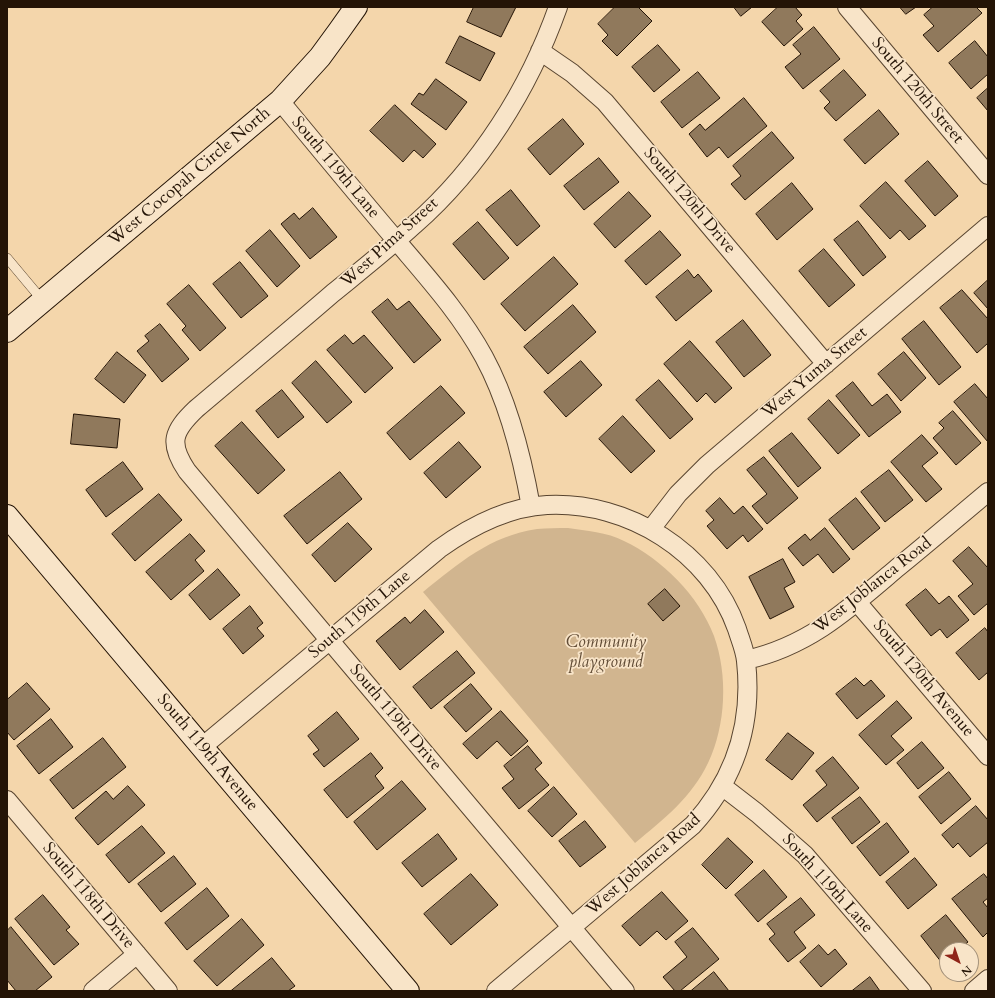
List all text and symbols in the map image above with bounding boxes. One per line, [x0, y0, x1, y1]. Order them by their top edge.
street label: South 120th Street [867, 34, 967, 148]
street label: West Cocopah Circle North [105, 103, 275, 251]
street label: South 119th Lane [286, 113, 384, 223]
street label: South 120th Drive [639, 144, 739, 258]
street label: West Pima Street [337, 194, 443, 292]
street label: West Yuma Street [758, 323, 872, 423]
street label: West Joblanca Road [810, 533, 936, 639]
street label: South 119th Lane [305, 566, 415, 664]
street label: South 120th Avenue [868, 616, 978, 742]
park label: Community playground [566, 633, 646, 673]
street label: South 119th Drive [345, 661, 445, 775]
street label: South 119th Avenue [152, 690, 262, 816]
street label: West Joblanca Road [583, 810, 705, 920]
street label: South 119th Lane [777, 830, 877, 938]
street label: South 118th Drive [38, 839, 138, 953]
north arrow [939, 942, 979, 982]
text: N [958, 962, 975, 980]

